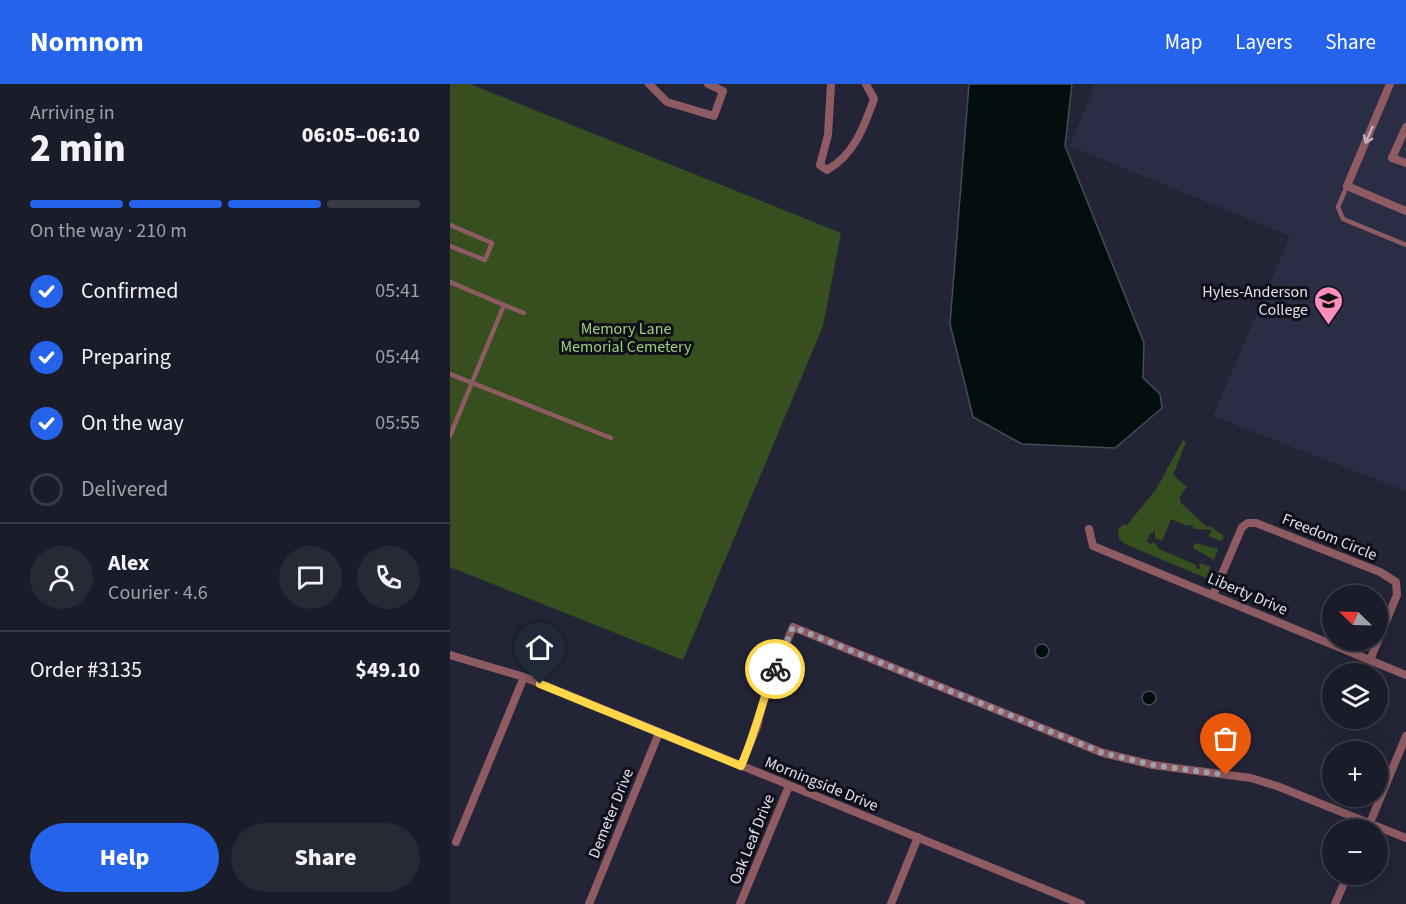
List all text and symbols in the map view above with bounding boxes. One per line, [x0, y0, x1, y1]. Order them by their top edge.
text: Nomnom [30, 22, 144, 62]
text: Map [1165, 27, 1202, 57]
text: Layers [1235, 27, 1292, 57]
text: Share [1325, 27, 1376, 57]
text: Arriving in [30, 99, 115, 127]
text: 06:05–06:10 [302, 119, 420, 151]
text: 2 min [30, 121, 126, 177]
one-way arrow [1362, 126, 1373, 144]
text: On the way · 210 m [30, 217, 187, 245]
icon: check [30, 275, 63, 308]
text: Confirmed [81, 275, 178, 307]
text: 05:41 [375, 277, 420, 305]
place label: Hyles-Anderson College [1202, 281, 1308, 321]
school or university icon: Hyles-Anderson College [1313, 284, 1345, 326]
park label: Memory Lane Memorial Cemetery [560, 318, 692, 358]
icon: check [30, 341, 63, 374]
text: Preparing [81, 341, 171, 373]
text: 05:44 [375, 343, 420, 371]
icon: check [30, 407, 63, 440]
text: On the way [81, 407, 184, 439]
text: 05:55 [375, 409, 420, 437]
text: Delivered [81, 473, 168, 505]
street label: Freedom Circle [1279, 508, 1380, 566]
button: person [30, 546, 93, 609]
button: chat [279, 546, 342, 609]
button: phone [357, 546, 420, 609]
text: Alex [108, 547, 149, 579]
street label: Liberty Drive [1204, 567, 1291, 621]
text: Courier · 4.6 [108, 579, 208, 607]
north arrow [1322, 585, 1388, 651]
map controls [1322, 585, 1388, 885]
pin [514, 622, 565, 684]
icon: home [523, 631, 556, 664]
courier [745, 639, 805, 699]
icon: bike [759, 653, 792, 686]
text: Order #3135 [30, 654, 142, 686]
text: $49.10 [355, 654, 420, 686]
button: layers [1322, 663, 1388, 729]
pin [1200, 713, 1251, 775]
icon: bag [1209, 722, 1242, 755]
button: + [1322, 741, 1388, 807]
street label: Morningside Drive [762, 751, 882, 817]
street label: Demeter Drive [583, 765, 639, 862]
street label: Oak Leaf Drive [724, 791, 780, 888]
button: − [1322, 819, 1388, 885]
button: Help [30, 823, 219, 892]
button: Share [231, 823, 420, 892]

